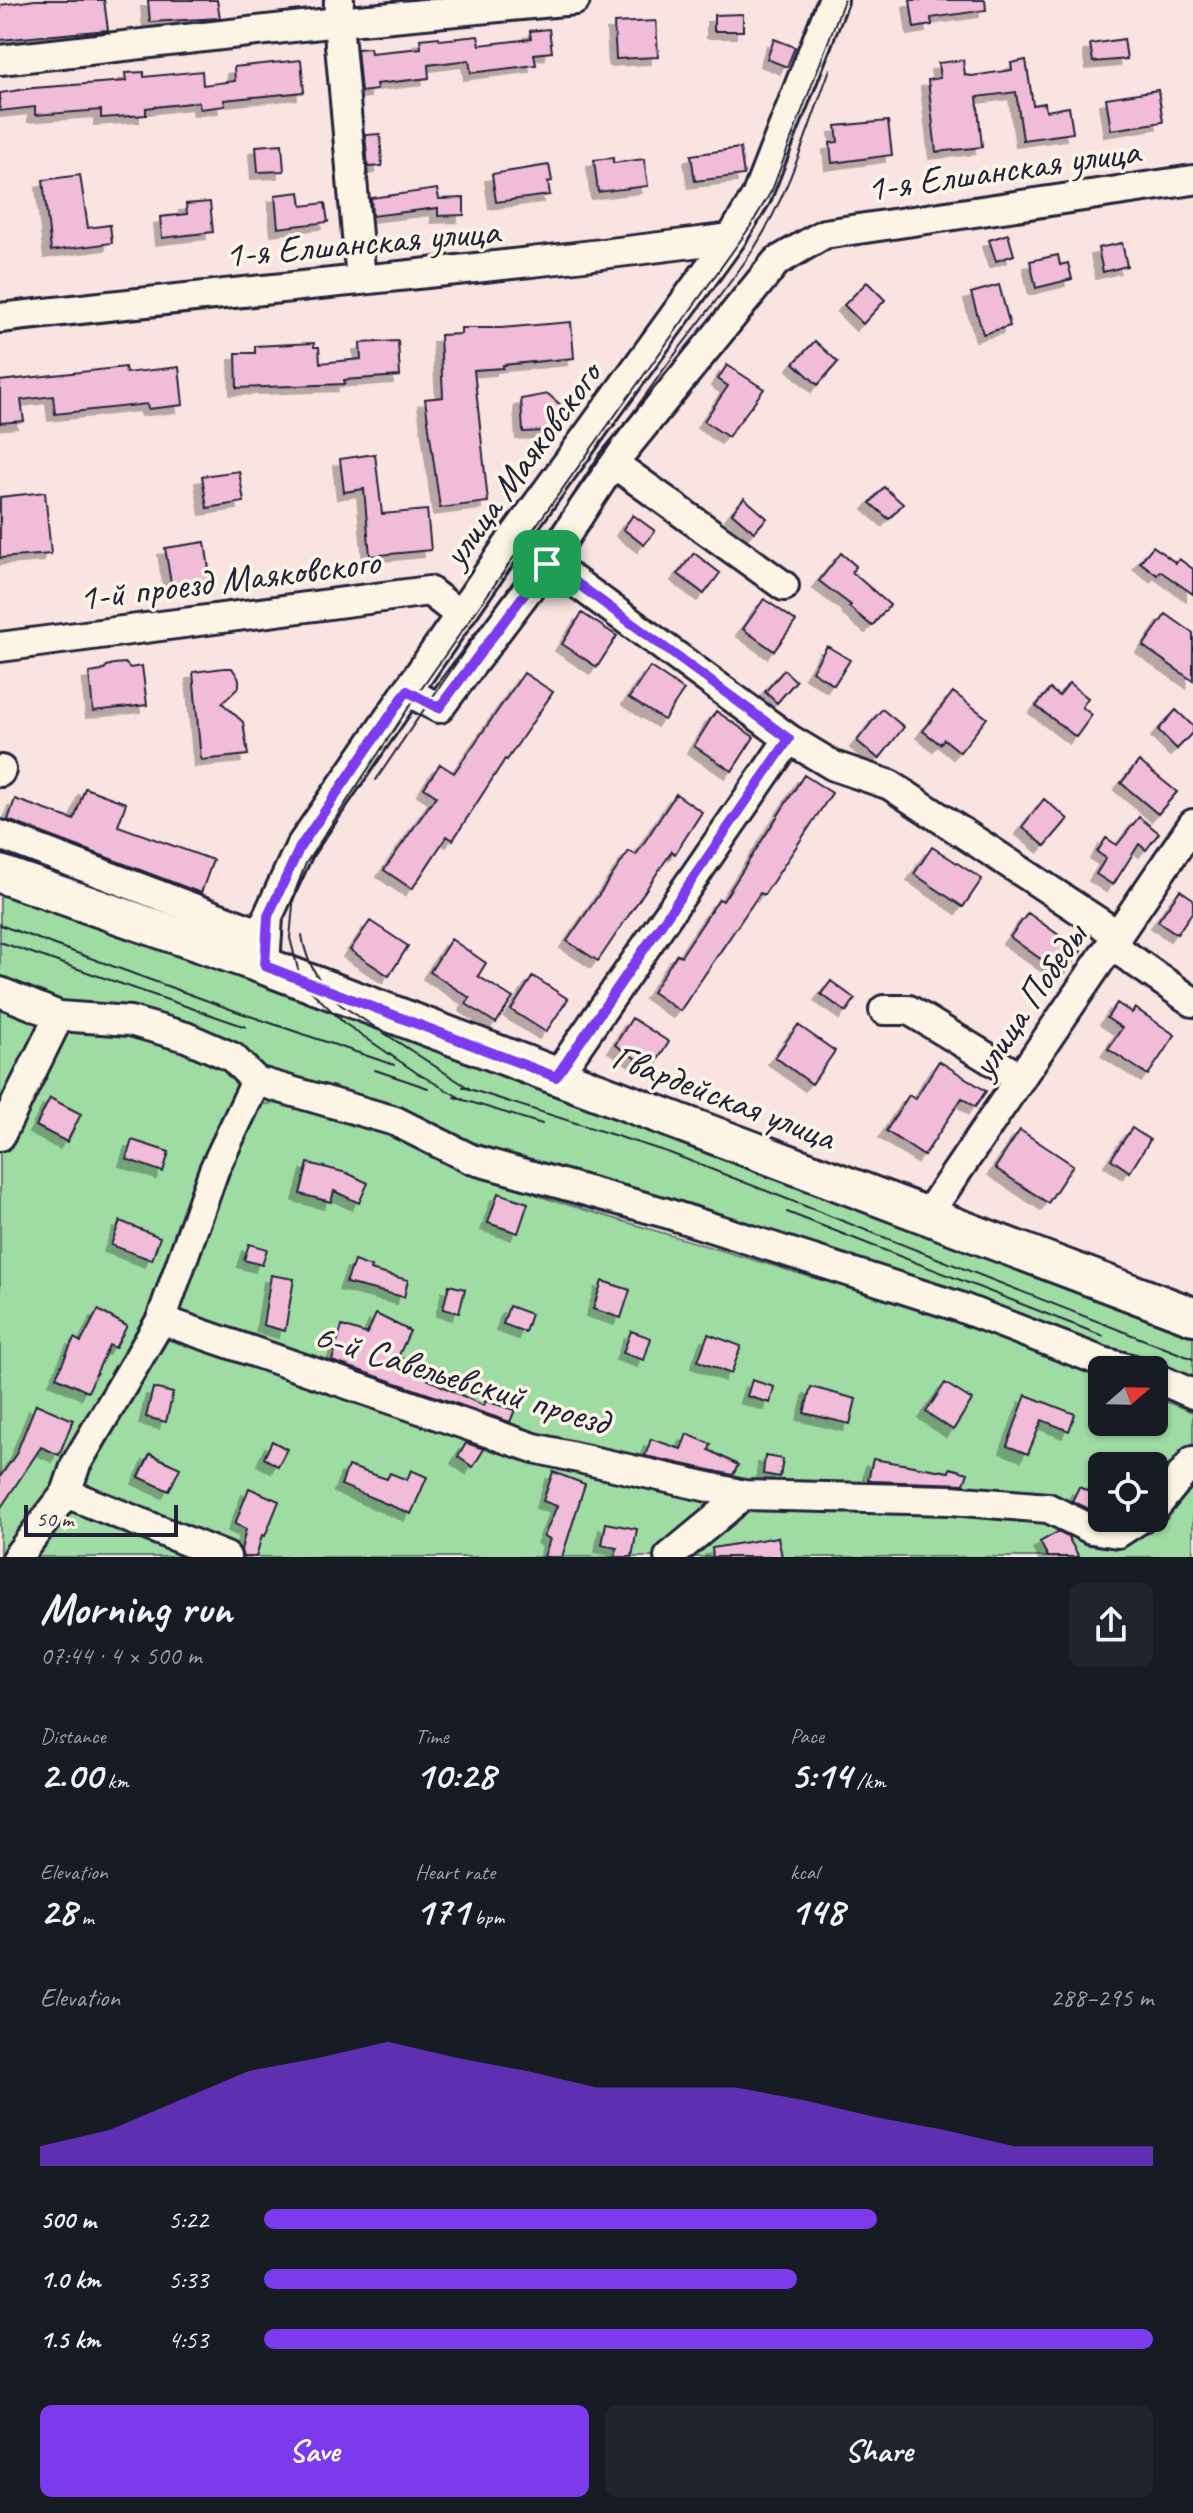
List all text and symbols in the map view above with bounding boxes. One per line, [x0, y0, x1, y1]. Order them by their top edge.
street label: 1-я Елшанская улица [864, 127, 1145, 212]
street label: 1-я Елшанская улица [223, 207, 504, 278]
street label: улица Маяковского [430, 350, 613, 577]
pin [513, 530, 581, 598]
street label: 1-й проезд Маяковского [76, 537, 385, 621]
icon: arrive [525, 542, 569, 586]
street label: улица Победы [959, 912, 1099, 1088]
street label: Гвардейская улица [606, 1032, 844, 1161]
street label: 6-й Савельевский проезд [309, 1311, 618, 1447]
north arrow [1088, 1356, 1168, 1436]
map controls [1088, 1356, 1168, 1532]
button: locate [1088, 1452, 1168, 1532]
scale bar [24, 1501, 178, 1537]
text: 50 m [36, 1505, 73, 1533]
text: Morning run [40, 1581, 232, 1636]
button: share [1069, 1583, 1153, 1667]
text: 07:44 · 4 × 500 m [40, 1639, 201, 1672]
text: Distance [40, 1722, 106, 1750]
text: Time [415, 1722, 449, 1750]
text: Pace [790, 1722, 824, 1750]
text: 2.00 [40, 1750, 102, 1800]
text: 10:28 [415, 1750, 495, 1800]
text: 5:14 [790, 1750, 851, 1800]
text: km [102, 1767, 129, 1795]
text: /km [851, 1767, 885, 1795]
text: Elevation [40, 1858, 108, 1886]
text: Heart rate [415, 1858, 495, 1886]
text: kcal [790, 1858, 819, 1886]
text: 28 [40, 1886, 76, 1936]
text: 171 [415, 1886, 469, 1936]
text: 148 [790, 1886, 844, 1936]
text: m [76, 1903, 94, 1931]
text: bpm [469, 1903, 504, 1931]
text: Elevation [40, 1981, 120, 2014]
text: 288–295 m [1050, 1981, 1153, 2014]
text: 500 m [40, 2203, 96, 2236]
text: 5:22 [168, 2203, 208, 2236]
text: 1.0 km [40, 2263, 100, 2296]
text: 5:33 [168, 2263, 208, 2296]
text: 1.5 km [40, 2323, 100, 2356]
text: 4:53 [168, 2323, 208, 2356]
button: Save [40, 2405, 589, 2497]
button: Share [605, 2405, 1153, 2497]

